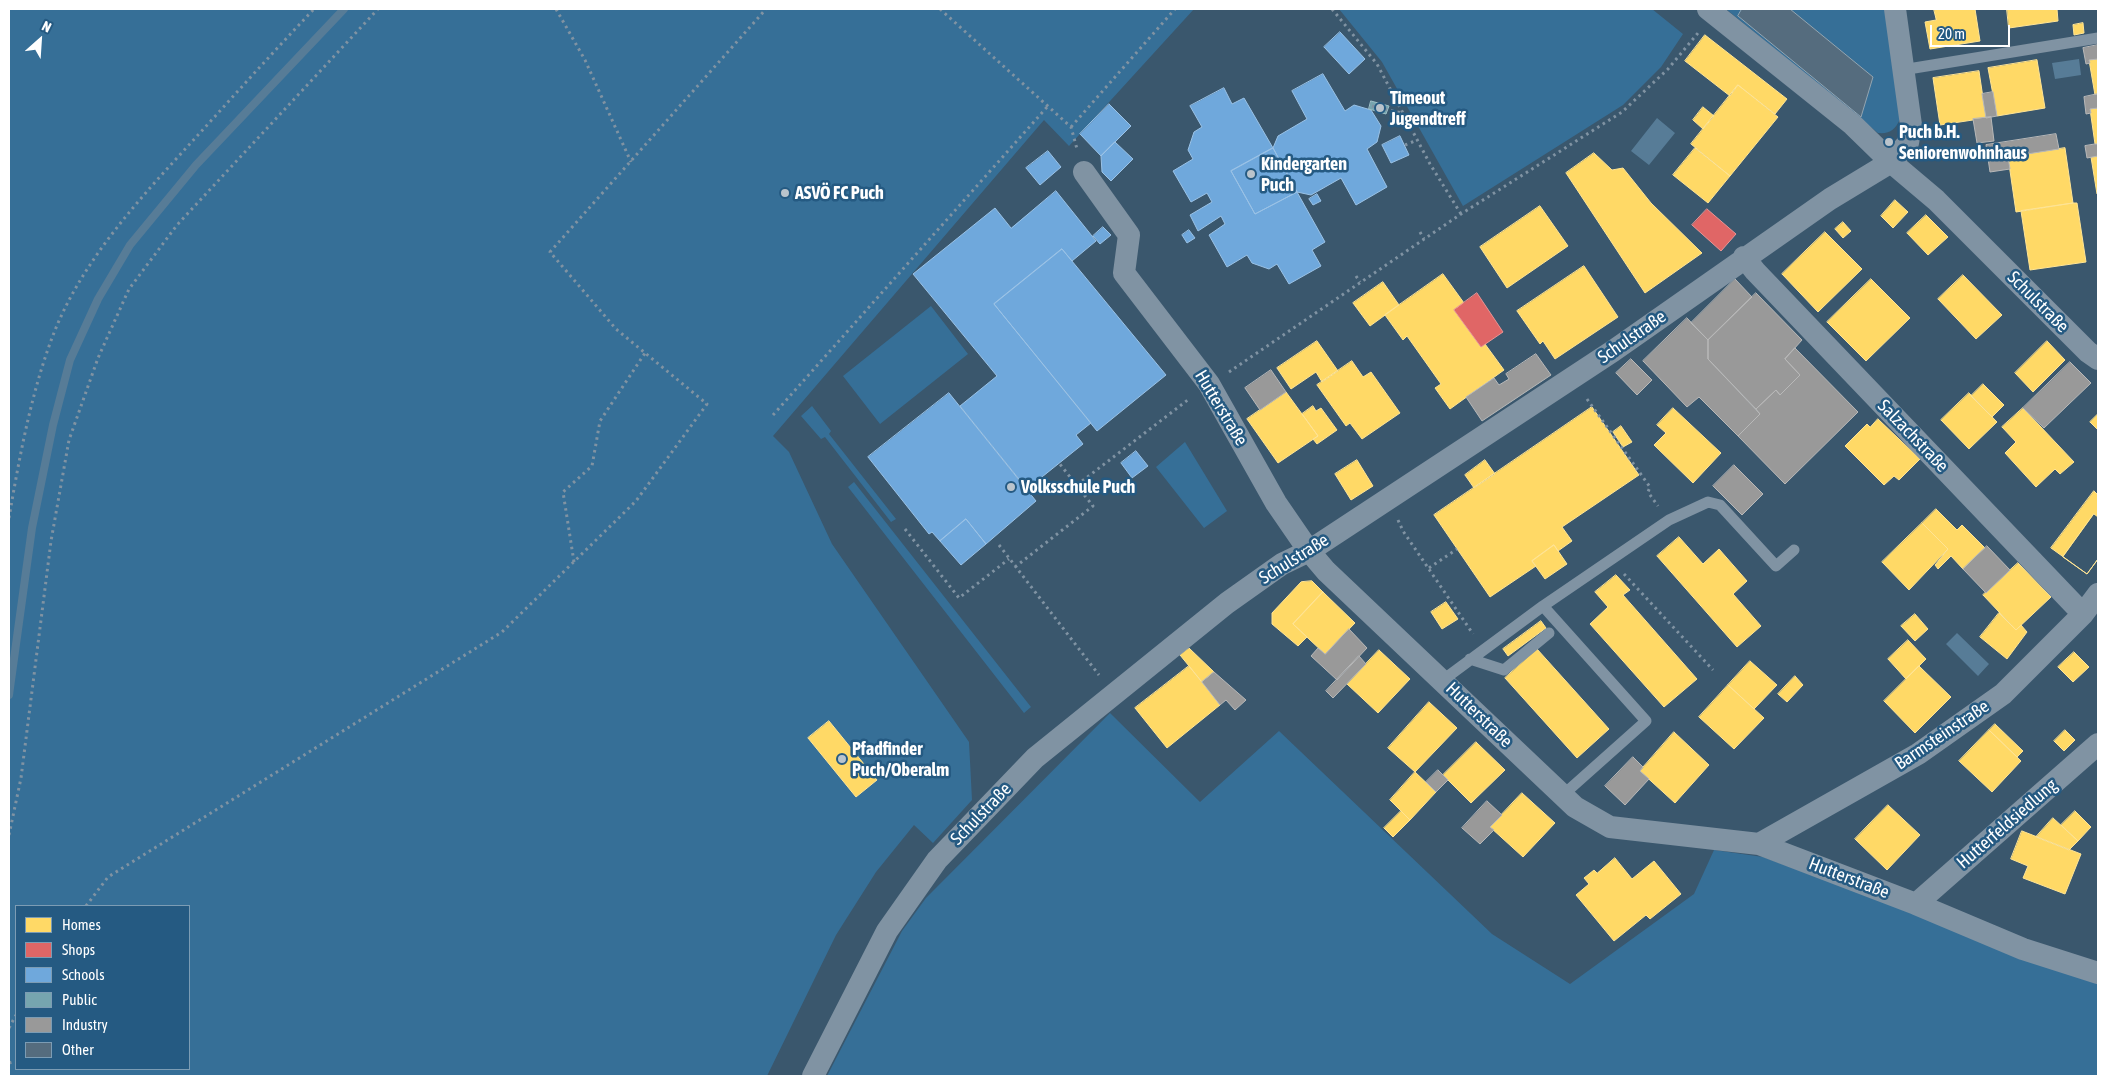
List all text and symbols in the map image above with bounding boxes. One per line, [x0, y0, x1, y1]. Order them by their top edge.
north arrow [15, 15, 65, 65]
scale bar [1932, 15, 2012, 47]
text: N [39, 18, 54, 36]
text: 20 m [1938, 25, 1965, 42]
place label: Timeout Jugendtreff [1390, 87, 1466, 130]
marker: Timeout Jugendtreff [1374, 102, 1386, 114]
place label: Puch b.H. Seniorenwohnhaus [1899, 121, 2027, 163]
marker: Puch b.H. Seniorenwohnhaus [1883, 136, 1895, 148]
place label: Kindergarten Puch [1261, 153, 1347, 195]
marker: Kindergarten Puch [1245, 168, 1257, 180]
place label: ASVÖ FC Puch [795, 182, 884, 204]
marker: ASVÖ FC Puch [779, 187, 791, 199]
street label: Schulstraße [2003, 267, 2073, 337]
street label: Schulstraße [1594, 306, 1670, 368]
street label: Hutterstraße [1190, 366, 1252, 450]
street label: Salzachstraße [1873, 395, 1953, 477]
place label: Volksschule Puch [1021, 476, 1135, 498]
marker: Volksschule Puch [1005, 481, 1017, 493]
street label: Schulstraße [1255, 529, 1333, 589]
street label: Hutterstraße [1441, 678, 1517, 752]
street label: Barmsteinstraße [1891, 696, 1993, 774]
place label: Pfadfinder Puch/Oberalm [852, 738, 949, 781]
marker: Pfadfinder Puch/Oberalm [836, 753, 848, 765]
street label: Hutterfeldsiedlung [1952, 775, 2062, 873]
street label: Schulstraße [946, 778, 1016, 850]
street label: Hutterstraße [1806, 853, 1892, 903]
legend [15, 905, 190, 1070]
text: Homes [62, 916, 101, 933]
text: Shops [62, 941, 95, 958]
text: Schools [62, 966, 105, 983]
text: Public [62, 991, 97, 1008]
text: Industry [62, 1016, 108, 1033]
text: Other [62, 1041, 94, 1058]

